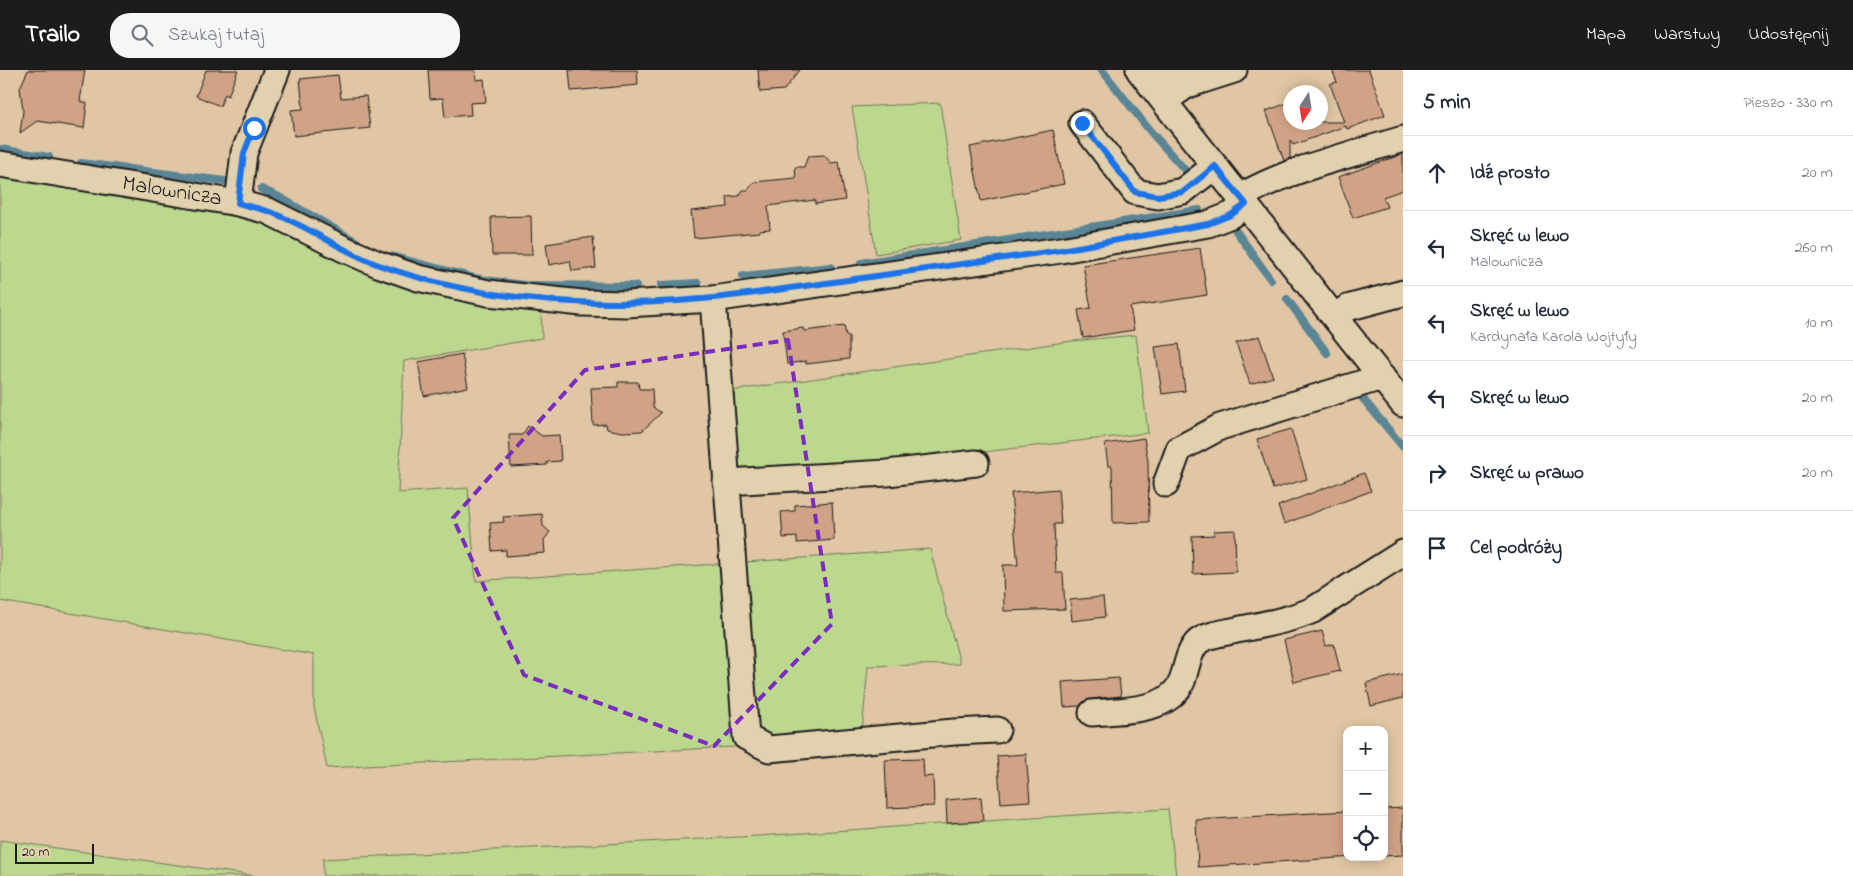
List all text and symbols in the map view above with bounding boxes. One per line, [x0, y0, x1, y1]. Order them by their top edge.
search box [110, 13, 460, 58]
text: Trailo [25, 18, 80, 53]
icon: search [128, 21, 156, 49]
text: Szukaj tutaj [168, 22, 264, 49]
text: Mapa [1586, 22, 1626, 48]
text: Warstwy [1654, 22, 1720, 48]
text: Udostępnij [1748, 22, 1828, 48]
north arrow [1283, 85, 1328, 130]
text: 5 min [1423, 88, 1471, 118]
text: Pieszo · 330 m [1744, 91, 1833, 115]
route end [1071, 112, 1094, 135]
route start [243, 117, 266, 140]
icon: ahead [1423, 159, 1451, 187]
text: Idź prosto [1470, 160, 1550, 187]
text: 20 m [1802, 161, 1833, 185]
street label: Malownicza [120, 168, 224, 216]
text: Skręć w lewo [1470, 223, 1569, 250]
icon: left [1423, 234, 1451, 262]
text: 260 m [1795, 236, 1833, 260]
text: Malownicza [1470, 250, 1543, 274]
text: Skręć w lewo [1470, 298, 1569, 325]
icon: left [1423, 309, 1451, 337]
text: 10 m [1805, 311, 1833, 335]
text: Kardynała Karola Wojtyły [1470, 325, 1637, 349]
icon: left [1423, 384, 1451, 412]
text: Skręć w lewo [1470, 385, 1569, 412]
text: 20 m [1802, 386, 1833, 410]
icon: right [1423, 459, 1451, 487]
text: Skręć w prawo [1470, 460, 1584, 487]
text: 20 m [1802, 461, 1833, 485]
icon: arrive [1423, 534, 1451, 562]
text: Cel podróży [1470, 535, 1562, 562]
map controls [1343, 726, 1388, 861]
button: + [1343, 726, 1388, 771]
button: − [1343, 771, 1388, 816]
button: locate [1343, 816, 1388, 861]
scale bar [15, 841, 94, 864]
text: 20 m [22, 842, 49, 863]

